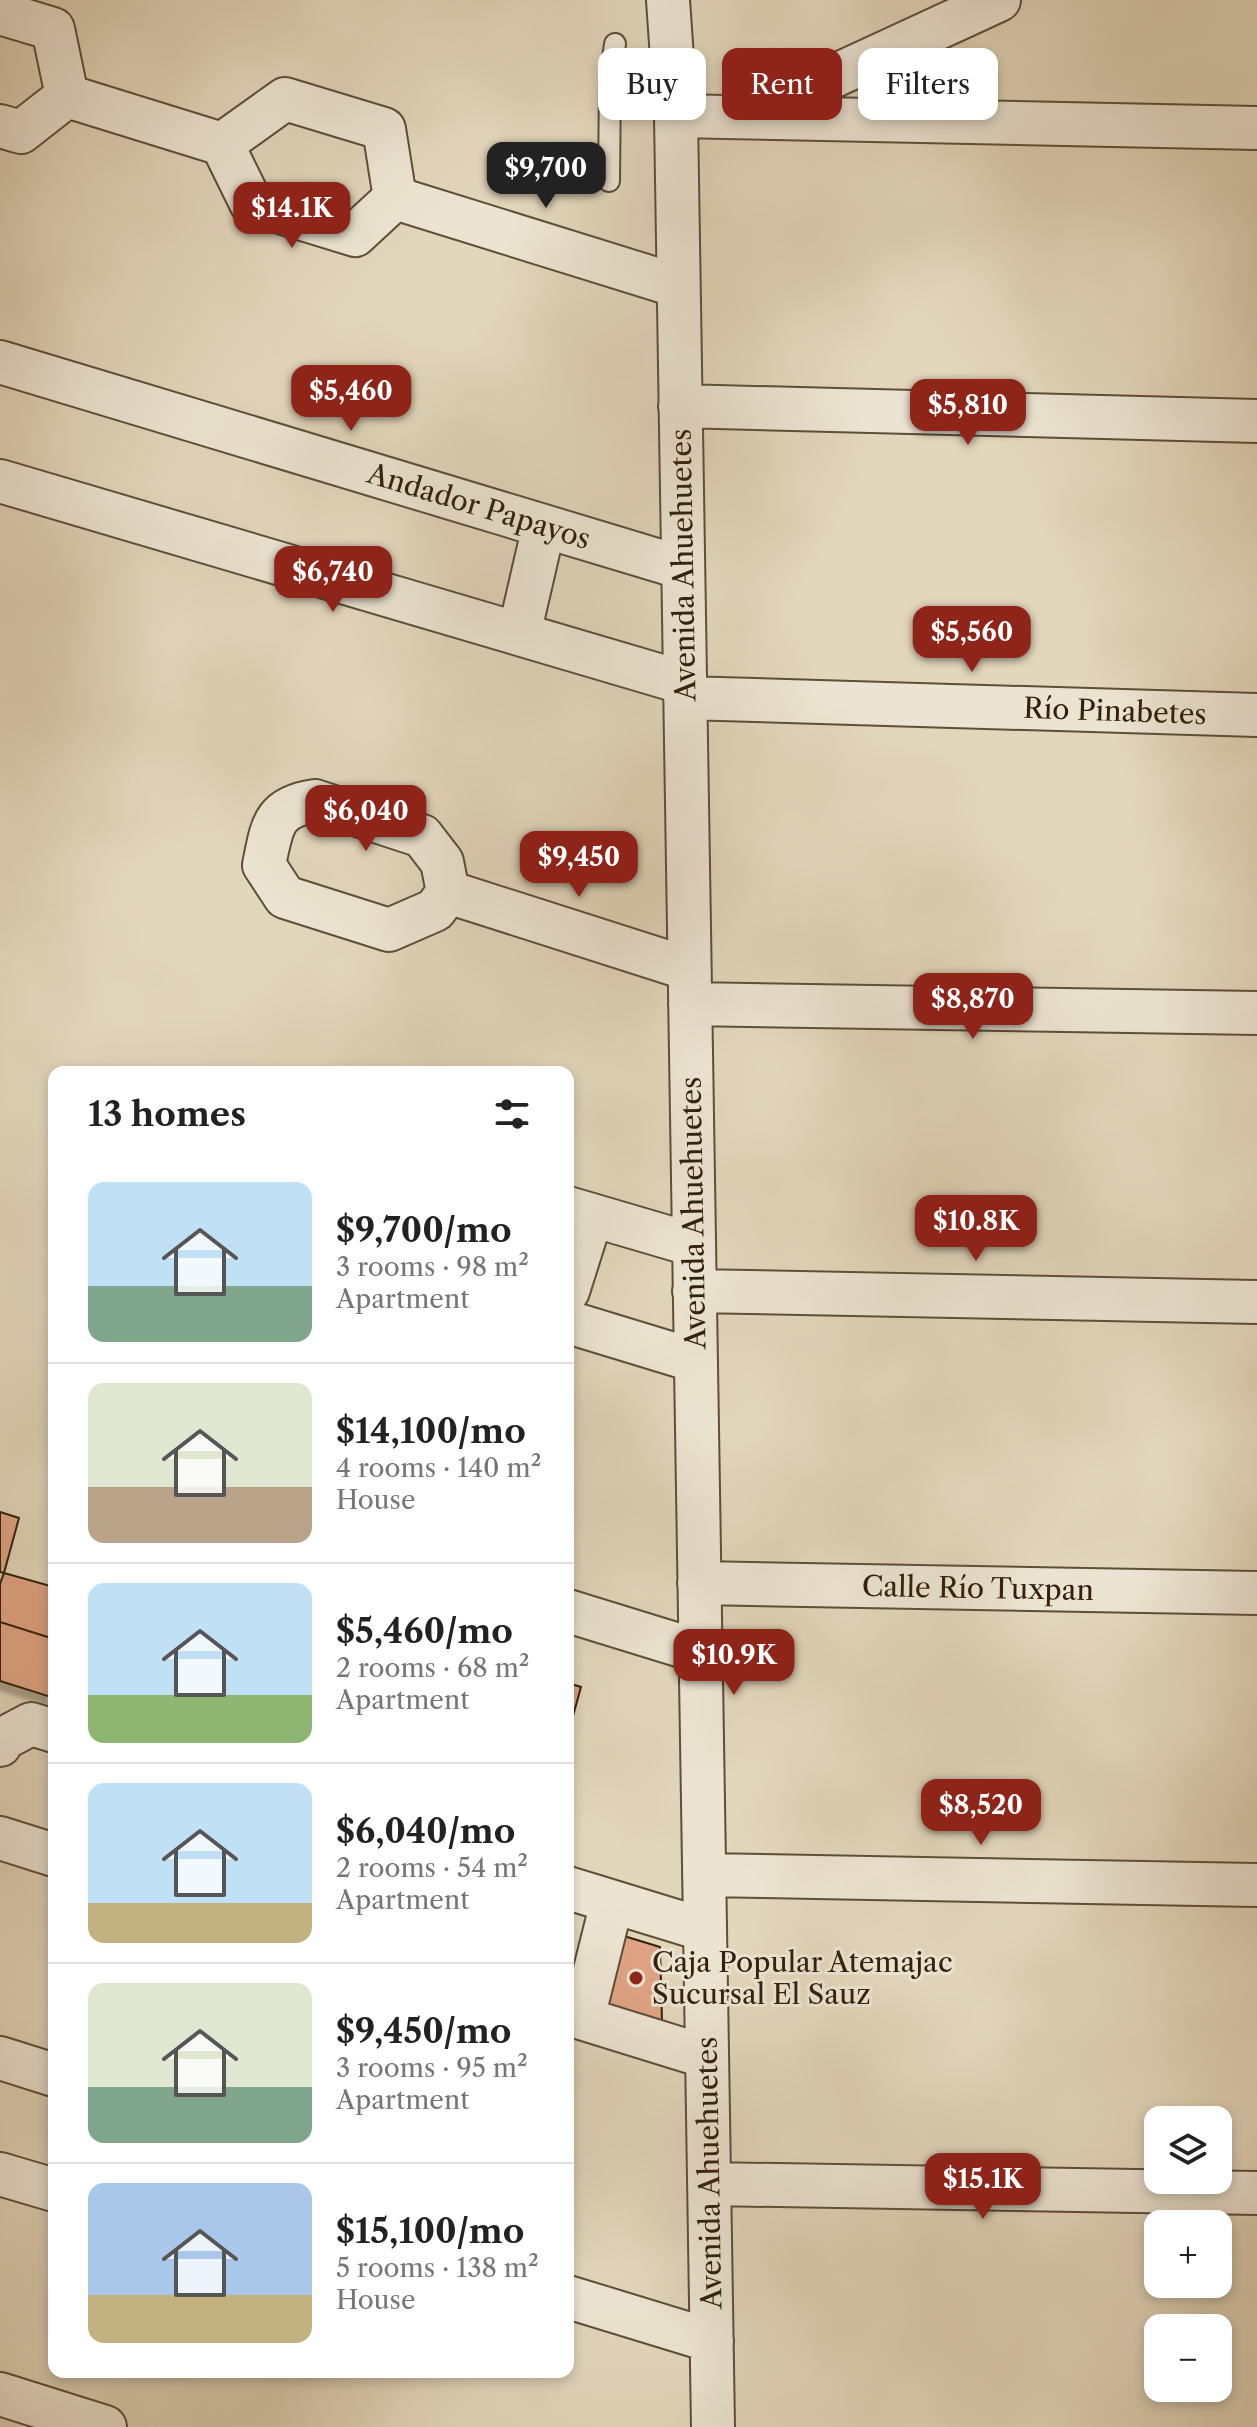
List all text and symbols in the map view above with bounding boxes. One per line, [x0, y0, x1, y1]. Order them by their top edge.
chip: Buy [598, 48, 706, 120]
chip: Rent [722, 48, 842, 120]
chip: Filters [858, 48, 998, 120]
pin: $9,700 [481, 142, 611, 210]
text: $9,700 [505, 152, 587, 184]
pin: $14.1K [227, 182, 357, 250]
text: $14.1K [251, 192, 333, 224]
pin: $5,460 [286, 365, 416, 433]
text: $5,460 [309, 375, 393, 407]
pin: $5,810 [903, 379, 1033, 447]
text: $5,810 [928, 389, 1008, 421]
street label: Avenida Ahuehuetes [664, 429, 702, 702]
street label: Andador Papayos [362, 456, 595, 556]
pin: $6,740 [268, 546, 398, 614]
text: $6,740 [292, 556, 374, 588]
pin: $5,560 [907, 606, 1037, 674]
text: $5,560 [931, 616, 1013, 648]
street label: Río Pinabetes [1023, 691, 1207, 731]
pin: $6,040 [301, 785, 431, 853]
text: $6,040 [323, 795, 409, 827]
pin: $9,450 [514, 831, 644, 899]
text: $9,450 [538, 841, 620, 873]
pin: $8,870 [908, 973, 1038, 1041]
text: $8,870 [931, 983, 1015, 1015]
street label: Avenida Ahuehuetes [674, 1077, 712, 1350]
icon: filters [490, 1092, 534, 1136]
text: 13 homes [88, 1093, 246, 1135]
pin: $10.8K [911, 1195, 1041, 1263]
text: $10.8K [933, 1205, 1019, 1237]
text: $9,700/mo [336, 1209, 512, 1251]
icon: home [152, 1214, 248, 1310]
text: 3 rooms · 98 m² [336, 1251, 529, 1283]
text: Apartment [336, 1283, 469, 1315]
text: $14,100/mo [336, 1410, 526, 1452]
icon: home [152, 1415, 248, 1511]
text: 4 rooms · 140 m² [336, 1452, 541, 1484]
text: House [336, 1484, 416, 1516]
street label: Calle Río Tuxpan [862, 1569, 1094, 1607]
text: $5,460/mo [336, 1610, 513, 1652]
icon: home [152, 1615, 248, 1711]
pin: $10.9K [669, 1629, 799, 1697]
text: $10.9K [691, 1639, 777, 1671]
text: 2 rooms · 68 m² [336, 1652, 529, 1684]
text: Apartment [336, 1684, 469, 1716]
pin: $8,520 [916, 1779, 1046, 1847]
text: $8,520 [939, 1789, 1023, 1821]
text: $6,040/mo [336, 1810, 515, 1852]
icon: home [152, 1815, 248, 1911]
text: 2 rooms · 54 m² [336, 1852, 528, 1884]
text: Apartment [336, 1884, 469, 1916]
place label: Caja Popular Atemajac Sucursal El Sauz [652, 1945, 953, 2011]
marker: Caja Popular Atemajac Sucursal El Sauz [627, 1969, 645, 1987]
text: $9,450/mo [336, 2010, 511, 2052]
icon: home [152, 2015, 248, 2111]
street label: Avenida Ahuehuetes [690, 2037, 728, 2310]
text: 3 rooms · 95 m² [336, 2052, 528, 2084]
text: Apartment [336, 2084, 469, 2116]
map controls [1144, 2106, 1232, 2402]
button: layers [1144, 2106, 1232, 2194]
pin: $15.1K [918, 2153, 1048, 2221]
text: $15.1K [943, 2163, 1023, 2195]
text: $15,100/mo [336, 2210, 524, 2252]
button: + [1144, 2210, 1232, 2298]
icon: home [152, 2215, 248, 2311]
text: 5 rooms · 138 m² [336, 2252, 539, 2284]
text: House [336, 2284, 416, 2316]
button: − [1144, 2314, 1232, 2402]

